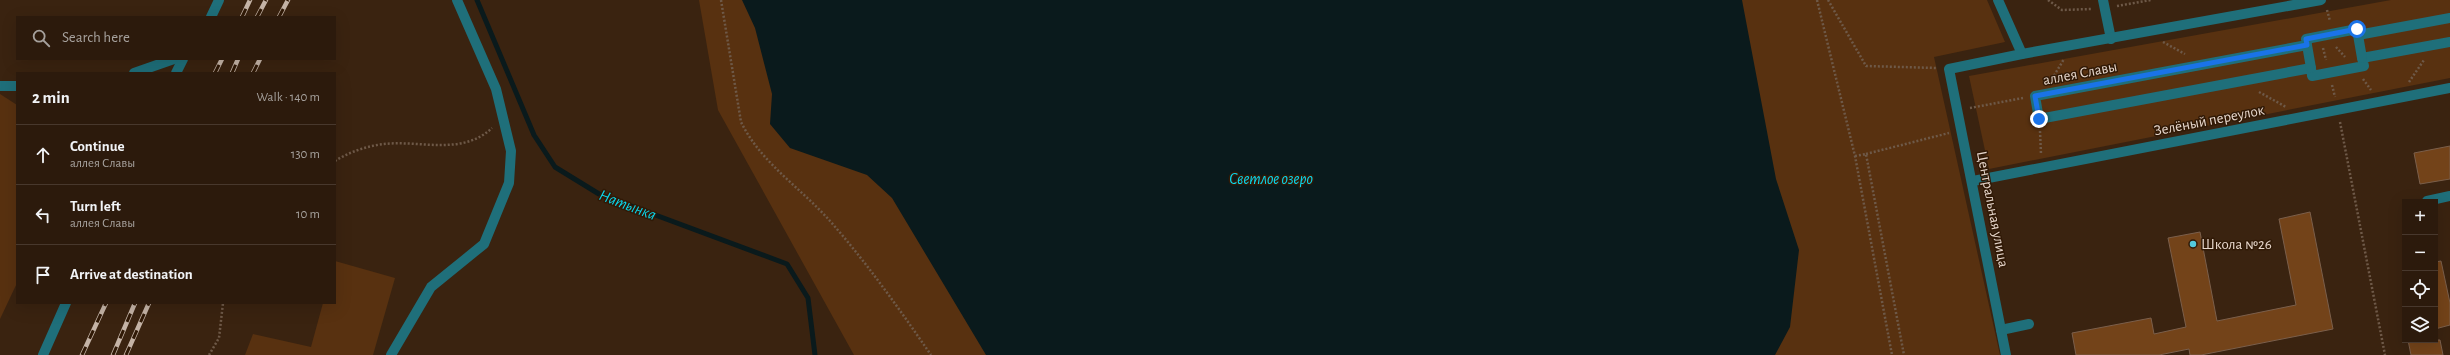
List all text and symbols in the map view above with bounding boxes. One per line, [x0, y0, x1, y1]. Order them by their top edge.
search box [16, 16, 336, 60]
route start [2348, 20, 2366, 38]
icon: search [30, 27, 52, 49]
text: Search here [62, 30, 130, 45]
street label: аллея Славы [2042, 59, 2118, 88]
text: 2 min [32, 89, 70, 106]
text: Walk · 140 m [257, 91, 320, 104]
street label: Зелёный переулок [2153, 102, 2266, 139]
route end [2030, 110, 2048, 128]
text: Continue [70, 139, 125, 154]
icon: ahead [32, 144, 54, 166]
text: 130 m [291, 148, 320, 161]
street label: Центральная улица [1974, 150, 2011, 269]
text: аллея Славы [70, 157, 135, 170]
water label: Светлое озеро [1229, 171, 1313, 188]
water label: Натынка [597, 187, 658, 223]
text: Turn left [70, 199, 121, 214]
map controls [2402, 199, 2438, 343]
button: + [2402, 199, 2438, 235]
icon: left [32, 204, 54, 226]
text: 10 m [296, 208, 320, 221]
text: аллея Славы [70, 217, 135, 230]
button: − [2402, 235, 2438, 271]
place label: Школа №26 [2201, 237, 2272, 252]
marker: Школа №26 [2188, 239, 2198, 249]
icon: arrive [32, 264, 54, 286]
text: Arrive at destination [70, 267, 193, 282]
button: locate [2402, 271, 2438, 307]
button: layers [2402, 307, 2438, 343]

